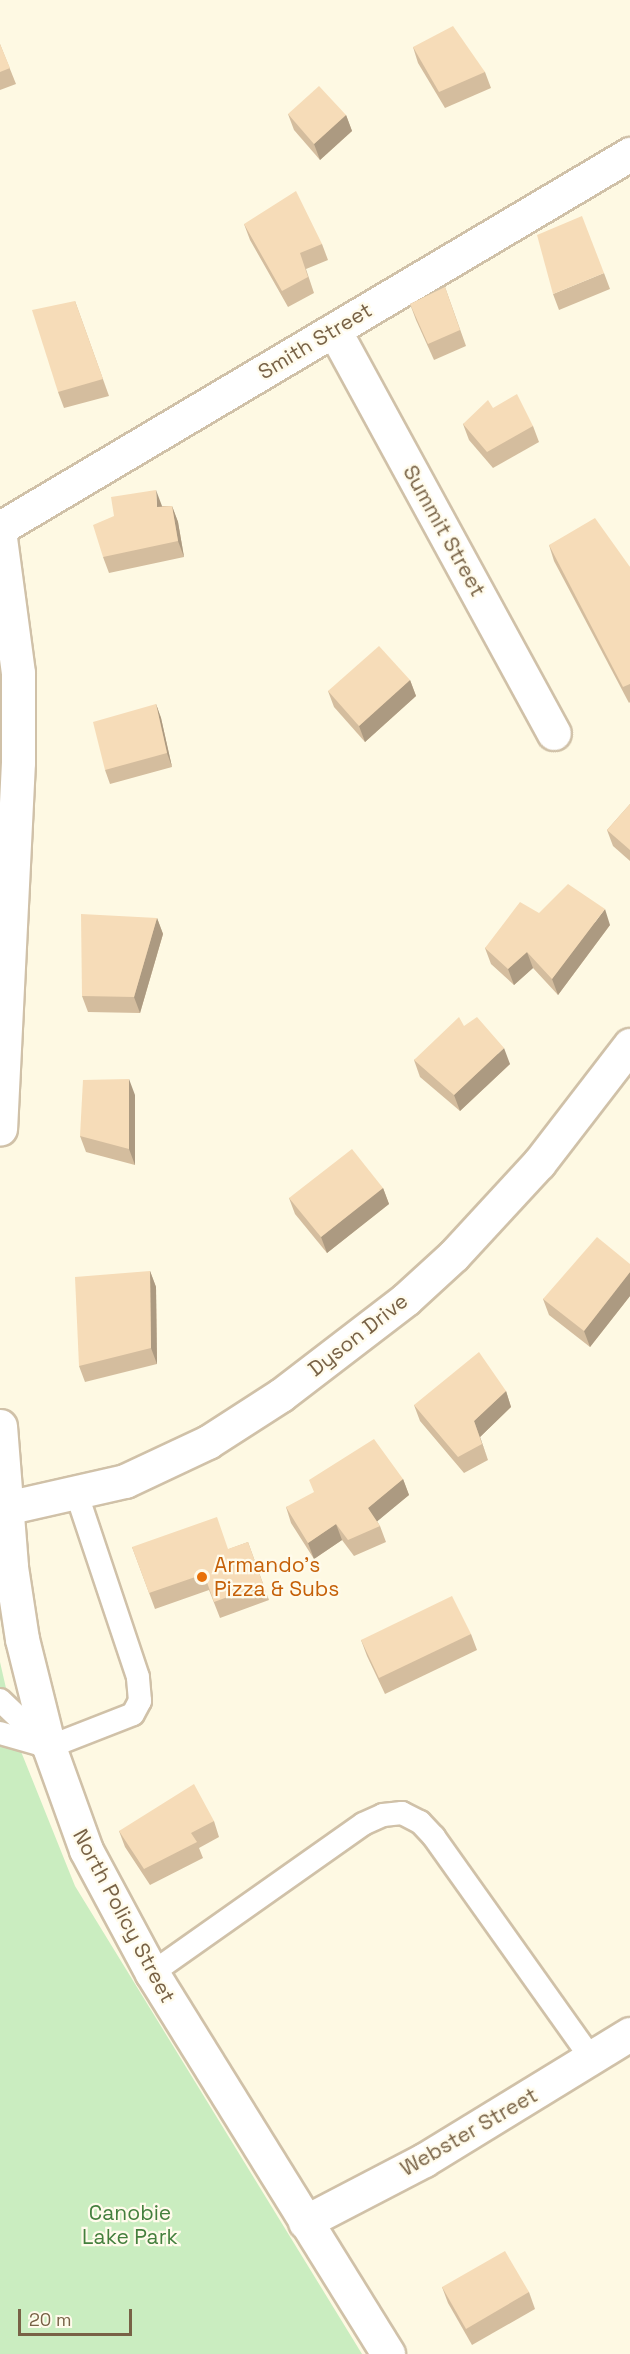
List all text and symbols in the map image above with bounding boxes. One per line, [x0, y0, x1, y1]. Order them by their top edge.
street label: Smith Street [254, 297, 376, 385]
street label: Summit Street [398, 461, 490, 601]
street label: Dyson Drive [303, 1288, 413, 1382]
place label: Armando's Pizza & Subs [214, 1552, 339, 1602]
marker: Armando's Pizza & Subs [195, 1570, 209, 1584]
street label: North Policy Street [67, 1825, 181, 2007]
street label: Webster Street [396, 2083, 542, 2181]
park label: Canobie Lake Park [82, 2200, 178, 2250]
scale bar [21, 2297, 135, 2335]
text: 20 m [29, 2308, 72, 2331]

